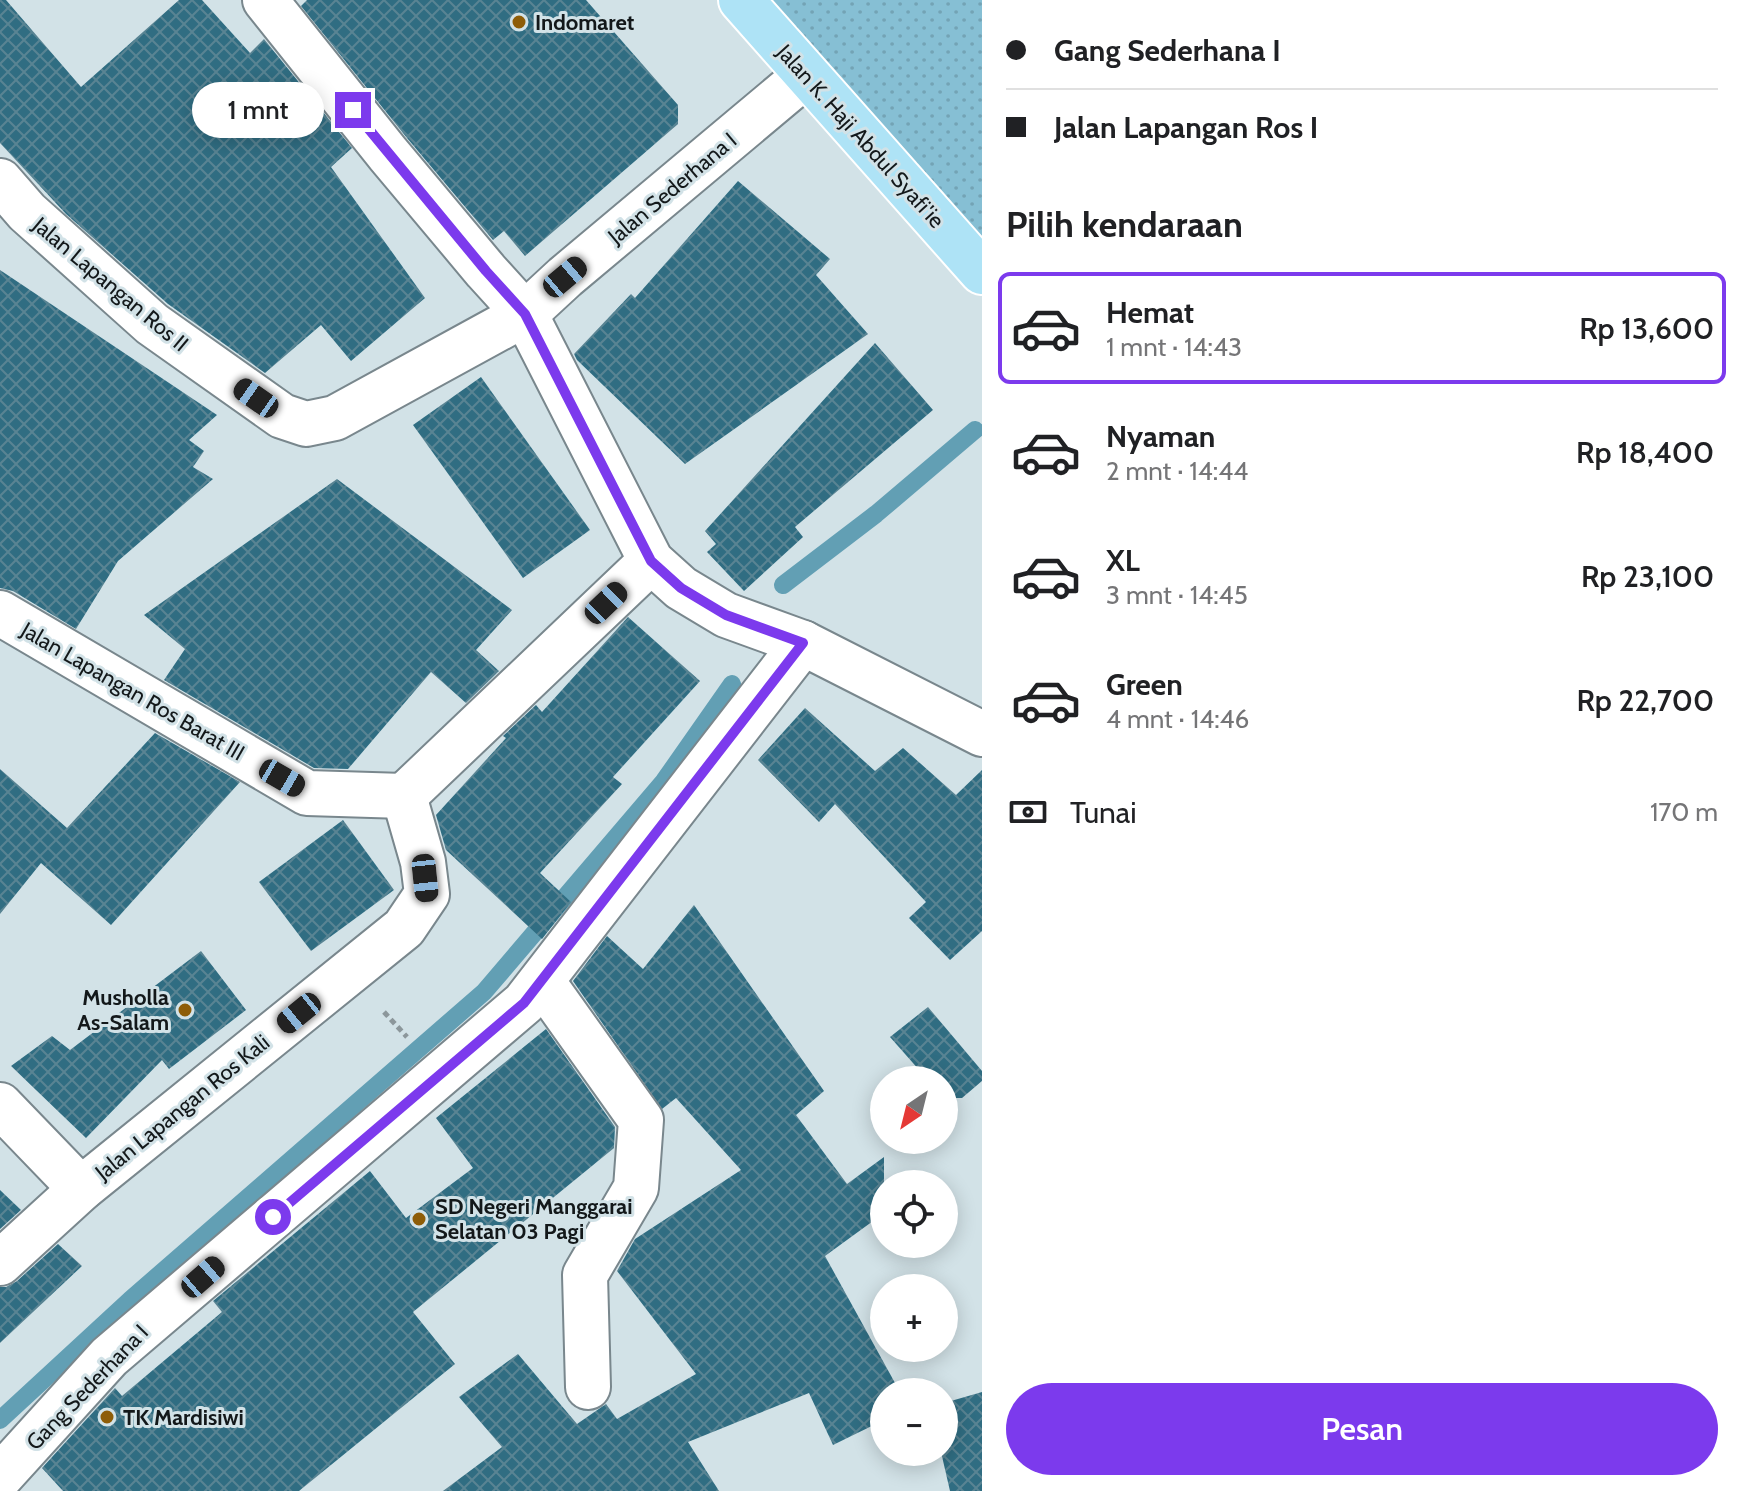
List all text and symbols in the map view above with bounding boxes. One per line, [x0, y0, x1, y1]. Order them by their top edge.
place label: Indomaret [535, 9, 635, 36]
marker: Indomaret [510, 13, 528, 31]
text: Gang Sederhana I [1054, 32, 1281, 69]
street label: Jalan K. Haji Abdul Syafi'ie [770, 38, 950, 234]
callout: 1 mnt [193, 82, 325, 138]
route end [335, 92, 371, 128]
text: 1 mnt [228, 94, 288, 126]
text: Jalan Lapangan Ros I [1054, 109, 1318, 146]
street label: Jalan Sederhana I [602, 127, 742, 251]
text: Pilih kendaraan [1006, 202, 1243, 246]
street label: Jalan Lapangan Ros II [27, 211, 194, 357]
car [539, 252, 591, 302]
icon: car [1010, 292, 1082, 364]
text: Hemat [1106, 294, 1194, 331]
text: Rp 13,600 [1579, 310, 1714, 347]
text: 1 mnt · 14:43 [1106, 331, 1242, 363]
car [229, 374, 283, 422]
icon: car [1010, 416, 1082, 488]
text: Nyaman [1106, 418, 1215, 455]
text: Rp 18,400 [1576, 434, 1714, 471]
text: 2 mnt · 14:44 [1106, 455, 1248, 487]
icon: car [1010, 540, 1082, 612]
text: XL [1106, 542, 1140, 579]
text: Rp 23,100 [1581, 558, 1714, 595]
car [580, 578, 632, 628]
text: 3 mnt · 14:45 [1106, 579, 1248, 611]
street label: Jalan Lapangan Ros Barat III [15, 616, 249, 766]
icon: car [1010, 664, 1082, 736]
text: Green [1106, 666, 1183, 703]
text: Rp 22,700 [1576, 682, 1714, 719]
text: 4 mnt · 14:46 [1106, 703, 1249, 735]
car [255, 756, 309, 800]
icon: cash [1006, 790, 1050, 834]
text: Tunai [1070, 794, 1137, 831]
text: 170 m [1650, 796, 1718, 828]
car [411, 853, 439, 903]
place label: Musholla As-Salam [77, 984, 169, 1036]
car [273, 989, 325, 1037]
marker: Musholla As-Salam [176, 1001, 194, 1019]
street label: Jalan Lapangan Ros Kali [89, 1029, 275, 1187]
north arrow [870, 1066, 958, 1154]
map controls [870, 1066, 958, 1466]
button: locate [870, 1170, 958, 1258]
place label: SD Negeri Manggarai Selatan 03 Pagi [435, 1193, 633, 1245]
route start [255, 1199, 291, 1235]
marker: SD Negeri Manggarai Selatan 03 Pagi [410, 1210, 428, 1228]
car [177, 1252, 229, 1302]
button: + [870, 1274, 958, 1362]
street label: Gang Sederhana I [21, 1319, 154, 1456]
button: − [870, 1378, 958, 1466]
button: Pesan [1006, 1383, 1718, 1475]
place label: TK Mardisiwi [123, 1404, 244, 1431]
marker: TK Mardisiwi [98, 1408, 116, 1426]

